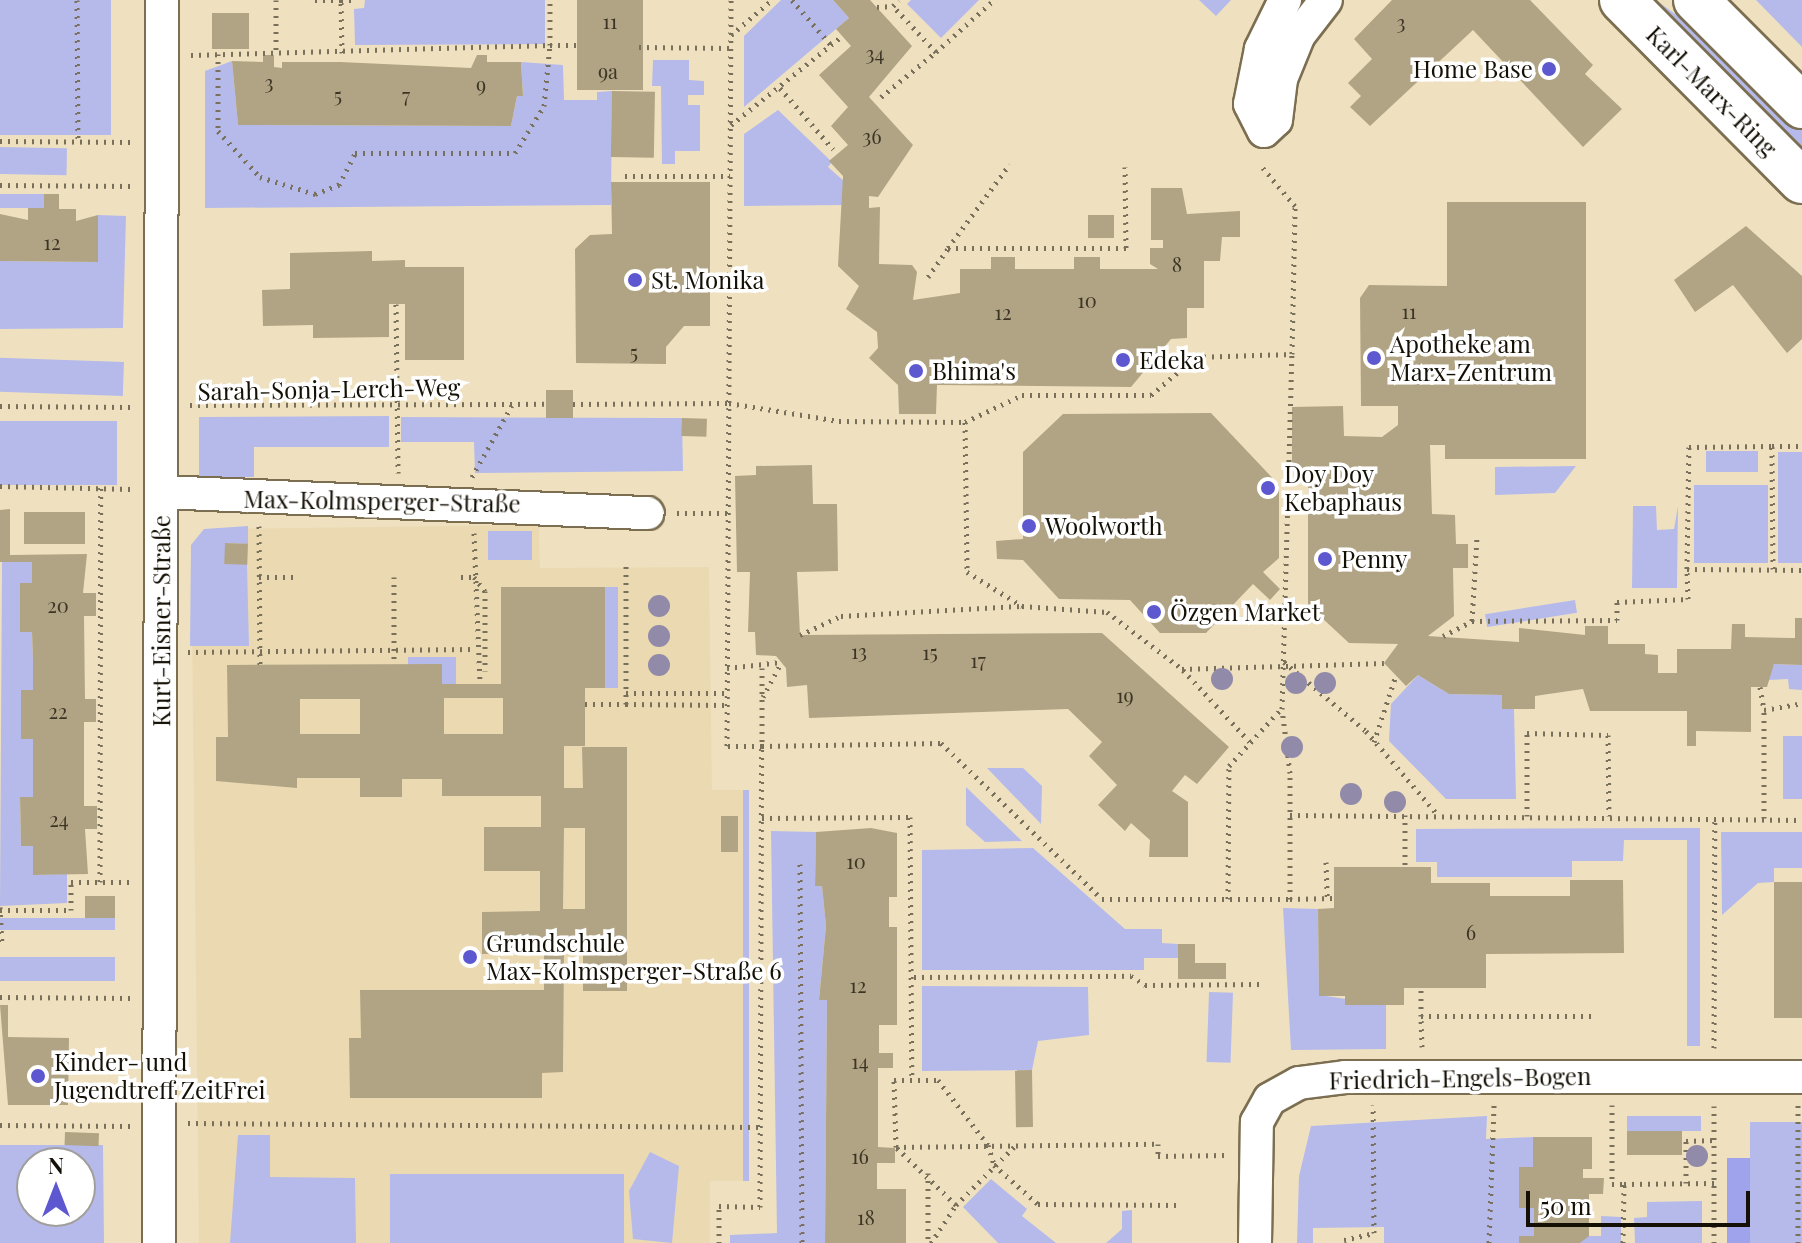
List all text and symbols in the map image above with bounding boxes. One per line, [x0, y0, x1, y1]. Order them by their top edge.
house number: 11 [603, 8, 617, 32]
house number: 3 [1396, 9, 1406, 33]
street label: Karl-Marx-Ring [1641, 20, 1783, 162]
house number: 34 [866, 40, 884, 64]
place label: Home Base [1413, 55, 1533, 83]
house number: 9a [598, 58, 618, 82]
marker: Home Base [1540, 60, 1558, 78]
house number: 3 [264, 69, 274, 93]
house number: 9 [476, 71, 486, 95]
house number: 5 [334, 82, 342, 106]
house number: 7 [402, 82, 410, 106]
house number: 36 [862, 123, 882, 147]
house number: 12 [44, 229, 60, 253]
house number: 8 [1172, 251, 1182, 275]
place label: St. Monika [651, 266, 764, 294]
marker: St. Monika [626, 271, 644, 289]
house number: 10 [1077, 287, 1097, 311]
house number: 11 [1402, 298, 1416, 322]
house number: 12 [995, 299, 1011, 323]
place label: Apotheke am Marx-Zentrum [1390, 330, 1552, 386]
house number: 5 [630, 339, 638, 363]
place label: Edeka [1139, 346, 1205, 374]
marker: Apotheke am Marx-Zentrum [1365, 349, 1383, 367]
marker: Edeka [1114, 351, 1132, 369]
place label: Bhima's [932, 357, 1016, 385]
marker: Bhima's [907, 362, 925, 380]
street label: Sarah-Sonja-Lerch-Weg [197, 372, 461, 406]
place label: Doy Doy Kebaphaus [1284, 460, 1402, 516]
marker: Doy Doy Kebaphaus [1259, 479, 1277, 497]
street label: Max-Kolmsperger-Straße [243, 484, 521, 518]
place label: Woolworth [1045, 512, 1163, 540]
street label: Kurt-Eisner-Straße [147, 515, 175, 727]
marker: Woolworth [1020, 517, 1038, 535]
place label: Penny [1341, 545, 1407, 573]
marker: Penny [1316, 550, 1334, 568]
house number: 20 [47, 592, 69, 616]
place label: Özgen Market [1170, 598, 1320, 626]
marker: Özgen Market [1145, 603, 1163, 621]
house number: 13 [851, 638, 867, 662]
house number: 15 [922, 639, 938, 663]
house number: 17 [970, 647, 986, 671]
house number: 19 [1116, 682, 1134, 706]
house number: 22 [48, 698, 68, 722]
house number: 24 [49, 806, 69, 830]
house number: 10 [846, 848, 866, 872]
house number: 6 [1466, 919, 1476, 943]
place label: Grundschule Max-Kolmsperger-Straße 6 [486, 929, 782, 985]
marker: Grundschule Max-Kolmsperger-Straße 6 [461, 948, 479, 966]
house number: 12 [850, 972, 866, 996]
place label: Kinder- und Jugendtreff ZeitFrei [54, 1048, 266, 1104]
house number: 14 [851, 1048, 869, 1072]
street label: Friedrich-Engels-Bogen [1329, 1061, 1591, 1095]
marker: Kinder- und Jugendtreff ZeitFrei [29, 1067, 47, 1085]
house number: 16 [851, 1143, 869, 1167]
north arrow [16, 1147, 96, 1227]
text: N [48, 1150, 64, 1180]
scale bar [1530, 1175, 1754, 1225]
text: 50 m [1540, 1189, 1592, 1221]
house number: 18 [857, 1204, 875, 1228]

